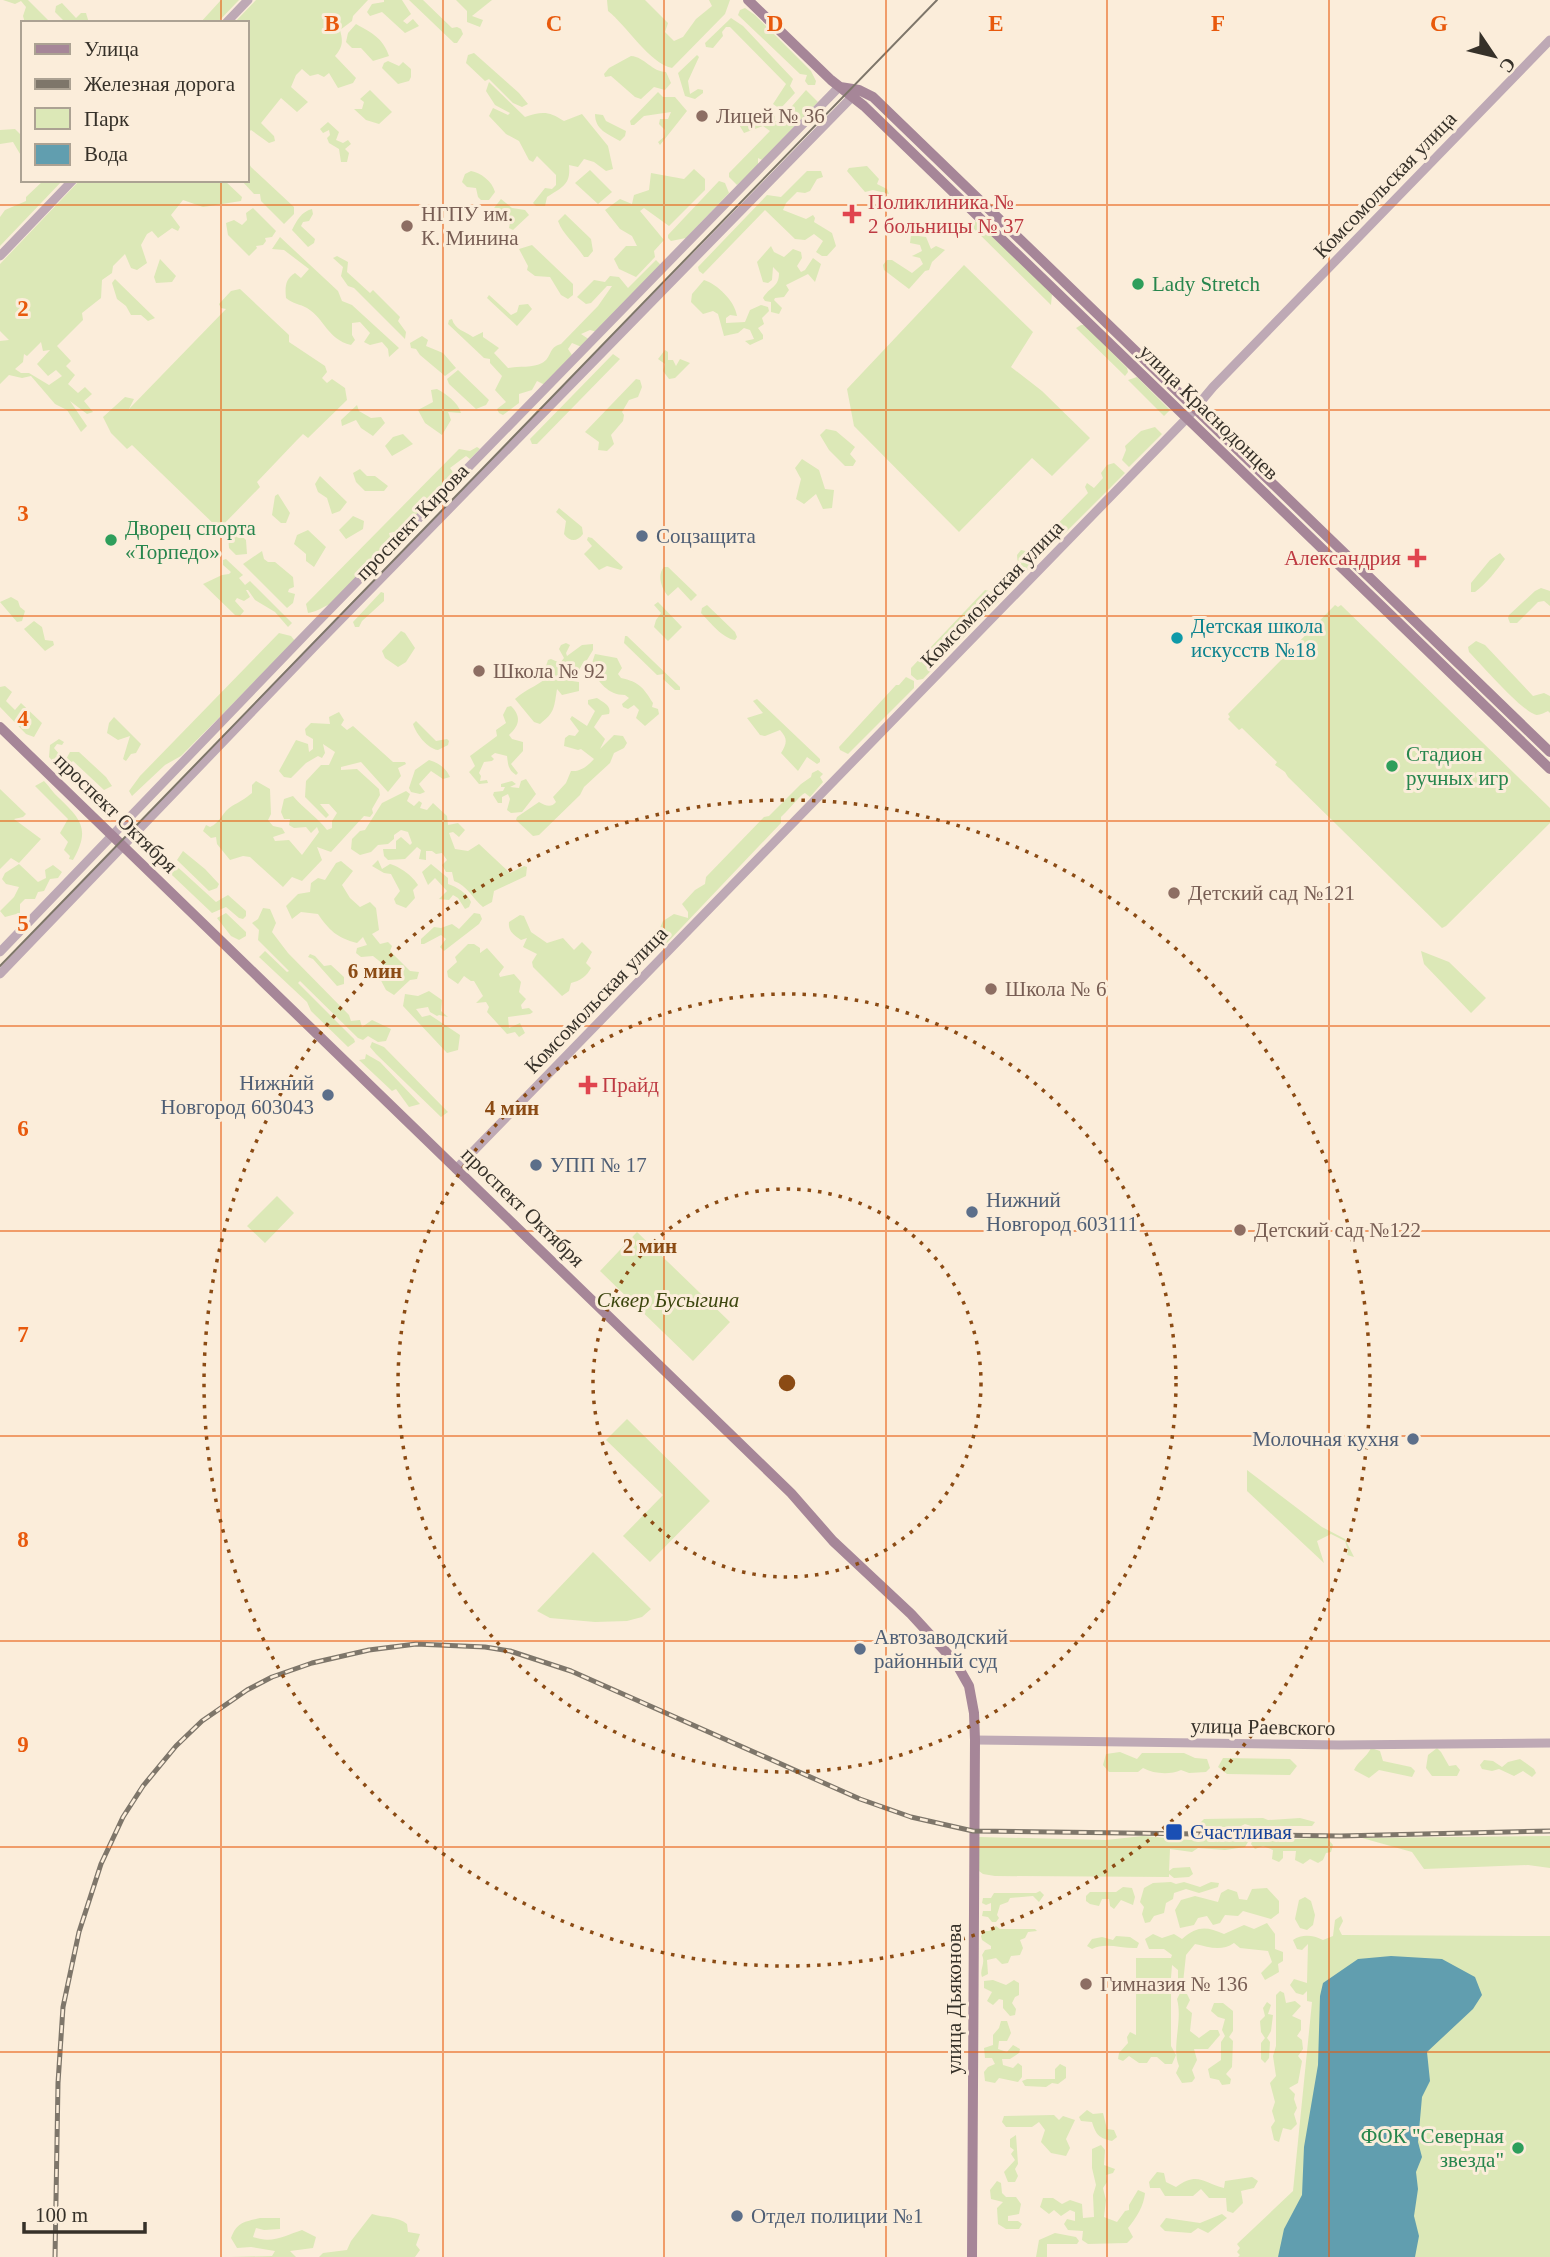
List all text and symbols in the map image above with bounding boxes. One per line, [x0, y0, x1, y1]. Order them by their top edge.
text: B [324, 11, 340, 36]
text: C [546, 11, 562, 36]
text: D [767, 11, 783, 36]
text: E [988, 11, 1004, 36]
text: F [1211, 11, 1225, 36]
text: G [1430, 11, 1448, 36]
legend [21, 21, 248, 182]
north arrow [1459, 21, 1529, 91]
text: Улица [84, 37, 139, 61]
text: С [1495, 54, 1520, 77]
text: Железная дорога [84, 72, 236, 96]
place label: Лицей № 36 [716, 104, 825, 128]
street label: Комсомольская улица [1309, 106, 1462, 263]
text: Парк [84, 107, 130, 131]
marker: Лицей № 36 [694, 108, 710, 124]
text: Вода [84, 142, 129, 166]
place label: Поликлиника № 2 больницы № 37 [868, 190, 1024, 238]
place label: НГПУ им. К. Минина [421, 202, 519, 250]
marker: Поликлиника № 2 больницы № 37 [842, 204, 862, 224]
marker: НГПУ им. К. Минина [399, 218, 415, 234]
place label: Lady Stretch [1152, 272, 1260, 296]
marker: Lady Stretch [1130, 276, 1146, 292]
text: 2 [17, 296, 29, 321]
street label: улица Краснодонцев [1134, 339, 1284, 485]
street label: проспект Кирова [351, 458, 474, 585]
text: 3 [17, 501, 29, 526]
street label: Комсомольская улица [916, 515, 1069, 672]
place label: Дворец спорта «Торпедо» [125, 516, 257, 564]
place label: Соцзащита [656, 524, 756, 548]
marker: Соцзащита [634, 528, 650, 544]
marker: Дворец спорта «Торпедо» [103, 532, 119, 548]
place label: Александрия [1284, 546, 1401, 570]
marker: Александрия [1407, 548, 1427, 568]
place label: Детская школа искусств №18 [1191, 614, 1324, 662]
marker: Детская школа искусств №18 [1169, 630, 1185, 646]
place label: Школа № 92 [493, 659, 605, 683]
marker: Школа № 92 [471, 663, 487, 679]
text: 4 [17, 706, 29, 731]
place label: Стадион ручных игр [1406, 742, 1509, 790]
street label: проспект Октября [50, 748, 183, 878]
marker: Стадион ручных игр [1384, 758, 1400, 774]
place label: Детский сад №121 [1188, 881, 1355, 905]
marker: Детский сад №121 [1166, 885, 1182, 901]
text: 5 [17, 911, 29, 936]
street label: Комсомольская улица [520, 921, 673, 1078]
text: 6 мин [348, 959, 402, 983]
place label: Школа № 6 [1005, 977, 1106, 1001]
marker: Школа № 6 [983, 981, 999, 997]
place label: Нижний Новгород 603043 [160, 1071, 314, 1119]
place label: Прайд [602, 1073, 659, 1097]
marker: Прайд [580, 1077, 596, 1093]
marker: Нижний Новгород 603043 [320, 1087, 336, 1103]
text: 4 мин [485, 1096, 539, 1120]
text: 6 [17, 1116, 29, 1141]
street label: проспект Октября [457, 1142, 590, 1272]
place label: УПП № 17 [550, 1153, 647, 1177]
marker: УПП № 17 [528, 1157, 544, 1173]
place label: Нижний Новгород 603111 [986, 1188, 1138, 1236]
marker: Нижний Новгород 603111 [964, 1204, 980, 1220]
place label: Детский сад №122 [1254, 1218, 1421, 1242]
marker: Детский сад №122 [1232, 1222, 1248, 1238]
text: 2 мин [623, 1234, 677, 1258]
park label: Сквер Бусыгина [597, 1288, 739, 1312]
text: 7 [17, 1322, 29, 1347]
centre of rings [775, 1371, 799, 1395]
place label: Молочная кухня [1252, 1427, 1399, 1451]
marker: Молочная кухня [1405, 1431, 1421, 1447]
text: 8 [17, 1527, 29, 1552]
place label: Автозаводский районный суд [874, 1625, 1008, 1673]
marker: Автозаводский районный суд [852, 1641, 868, 1657]
street label: улица Раевского [1190, 1714, 1336, 1740]
text: 9 [17, 1732, 29, 1757]
place label: Счастливая [1190, 1820, 1292, 1844]
marker: Счастливая [1164, 1822, 1184, 1842]
street label: улица Дьяконова [942, 1923, 966, 2075]
place label: Гимназия № 136 [1100, 1972, 1248, 1996]
marker: Гимназия № 136 [1078, 1976, 1094, 1992]
place label: ФОК "Северная звезда" [1361, 2124, 1504, 2172]
marker: ФОК "Северная звезда" [1510, 2140, 1526, 2156]
scale bar [24, 2190, 145, 2234]
text: 100 m [35, 2203, 88, 2227]
place label: Отдел полиции №1 [751, 2204, 923, 2228]
marker: Отдел полиции №1 [729, 2208, 745, 2224]

